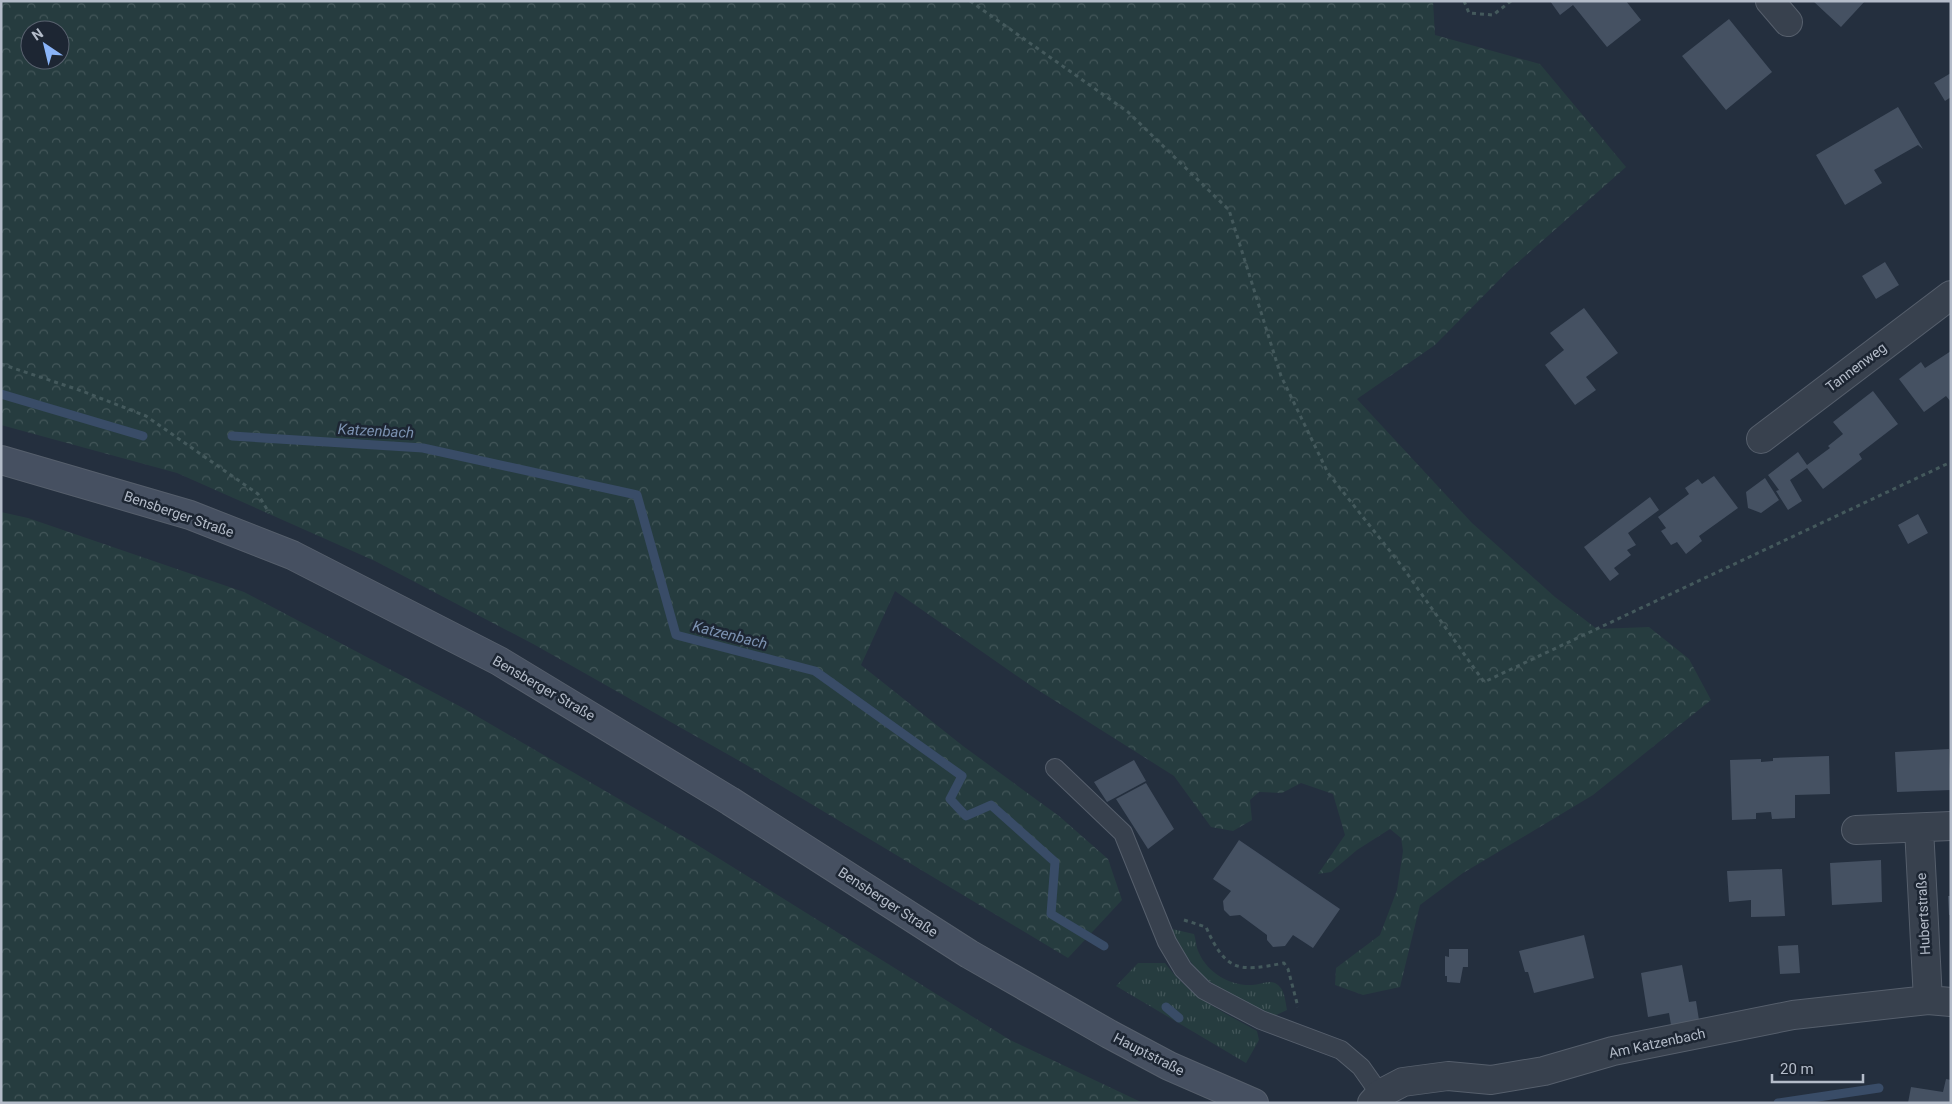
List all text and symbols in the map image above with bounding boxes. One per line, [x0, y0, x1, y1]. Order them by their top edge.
north arrow [20, 20, 70, 70]
text: N [29, 25, 46, 44]
street label: Tannenweg [1823, 339, 1889, 395]
water label: Katzenbach [337, 420, 415, 442]
street label: Bensberger Straße [122, 488, 236, 540]
water label: Katzenbach [691, 617, 769, 653]
street label: Bensberger Straße [490, 652, 598, 724]
street label: Bensberger Straße [835, 864, 941, 940]
street label: Hubertstraße [1913, 872, 1933, 956]
street label: Am Katzenbach [1607, 1025, 1707, 1061]
street label: Hauptstraße [1111, 1029, 1187, 1079]
scale bar [1772, 1052, 1863, 1084]
text: 20 m [1780, 1060, 1814, 1078]

